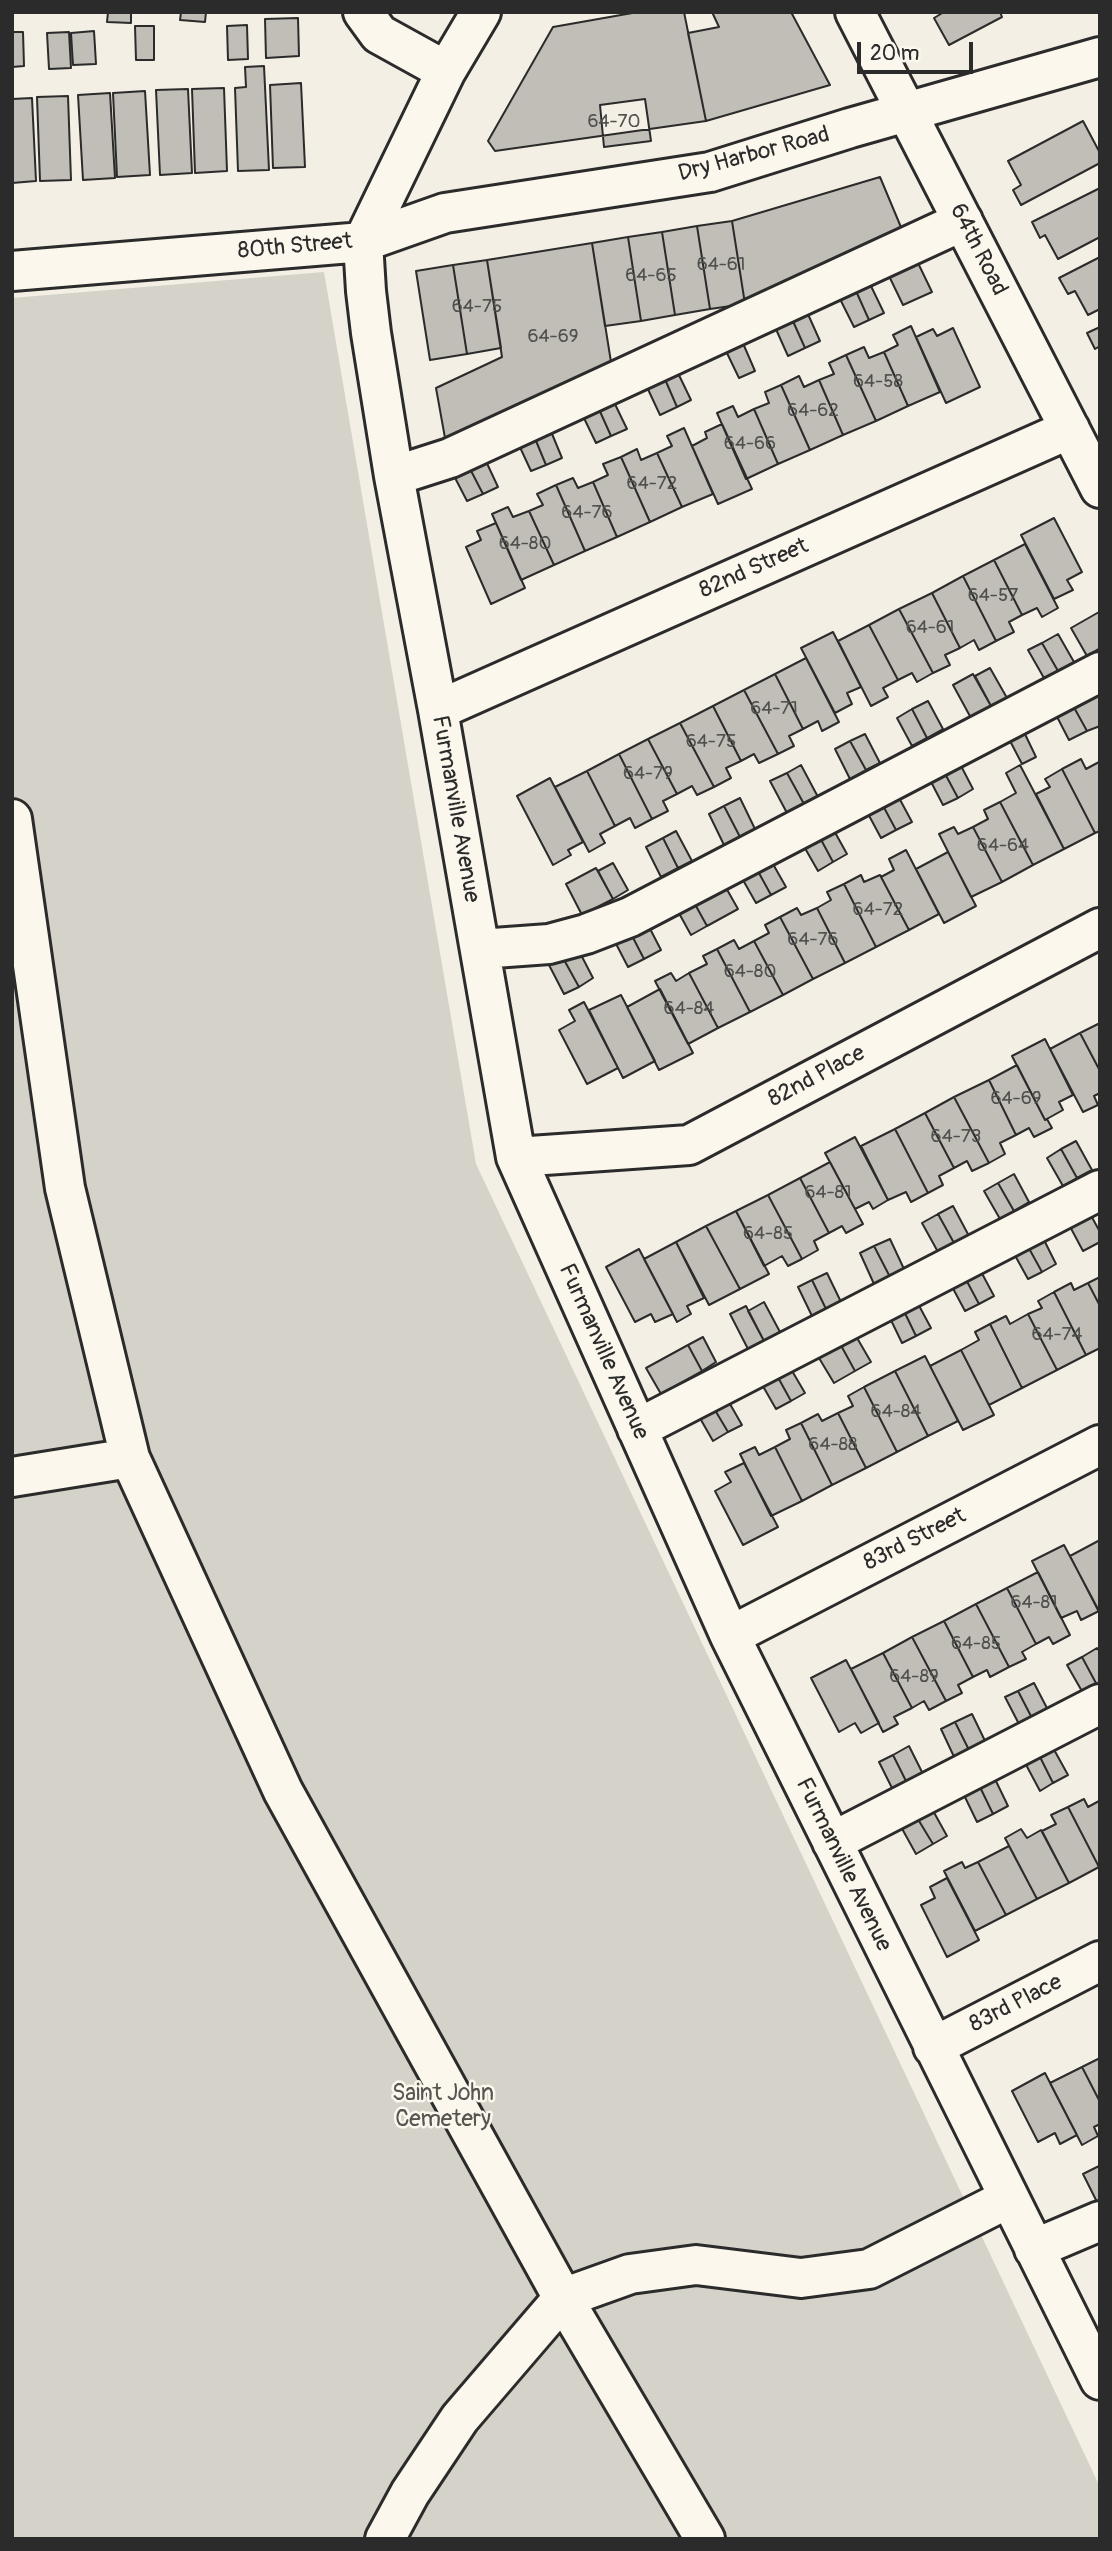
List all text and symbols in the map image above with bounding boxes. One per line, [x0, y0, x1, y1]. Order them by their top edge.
scale bar [860, 28, 976, 72]
text: 20 m [870, 40, 919, 67]
house number: 64-70 [587, 111, 641, 133]
street label: Dry Harbor Road [675, 122, 833, 188]
street label: 64th Road [943, 199, 1013, 301]
street label: 80th Street [237, 228, 353, 266]
house number: 64-61 [697, 254, 745, 276]
house number: 64-65 [625, 265, 677, 287]
house number: 64-75 [452, 296, 502, 318]
house number: 64-69 [527, 326, 579, 348]
house number: 64-58 [853, 371, 903, 393]
house number: 64-62 [787, 400, 839, 422]
house number: 64-66 [724, 433, 776, 455]
house number: 64-72 [627, 473, 677, 495]
house number: 64-76 [561, 502, 613, 524]
house number: 64-80 [499, 533, 551, 555]
street label: 82nd Street [695, 533, 813, 605]
house number: 64-57 [968, 585, 1018, 607]
house number: 64-61 [906, 617, 954, 639]
house number: 64-71 [750, 698, 798, 720]
street label: Furmanville Avenue [425, 713, 485, 905]
house number: 64-75 [686, 731, 736, 753]
house number: 64-79 [623, 763, 673, 785]
house number: 64-64 [977, 835, 1029, 857]
house number: 64-72 [853, 899, 903, 921]
house number: 64-76 [787, 929, 839, 951]
house number: 64-80 [724, 961, 776, 983]
house number: 64-84 [664, 998, 714, 1020]
street label: 82nd Place [764, 1040, 870, 1114]
house number: 64-69 [990, 1088, 1042, 1110]
house number: 64-73 [931, 1126, 981, 1148]
house number: 64-81 [804, 1182, 852, 1204]
house number: 64-85 [743, 1223, 793, 1245]
street label: Furmanville Avenue [552, 1260, 654, 1444]
house number: 64-74 [1031, 1324, 1083, 1346]
house number: 64-84 [871, 1401, 921, 1423]
house number: 64-88 [808, 1434, 858, 1456]
street label: 83rd Street [859, 1503, 971, 1577]
house number: 64-81 [1010, 1592, 1058, 1614]
house number: 64-85 [951, 1633, 1001, 1655]
house number: 64-89 [889, 1666, 939, 1688]
street label: Furmanville Avenue [789, 1774, 897, 1956]
street label: 83rd Place [965, 1969, 1067, 2039]
park label: Saint John Cemetery [392, 2080, 494, 2134]

